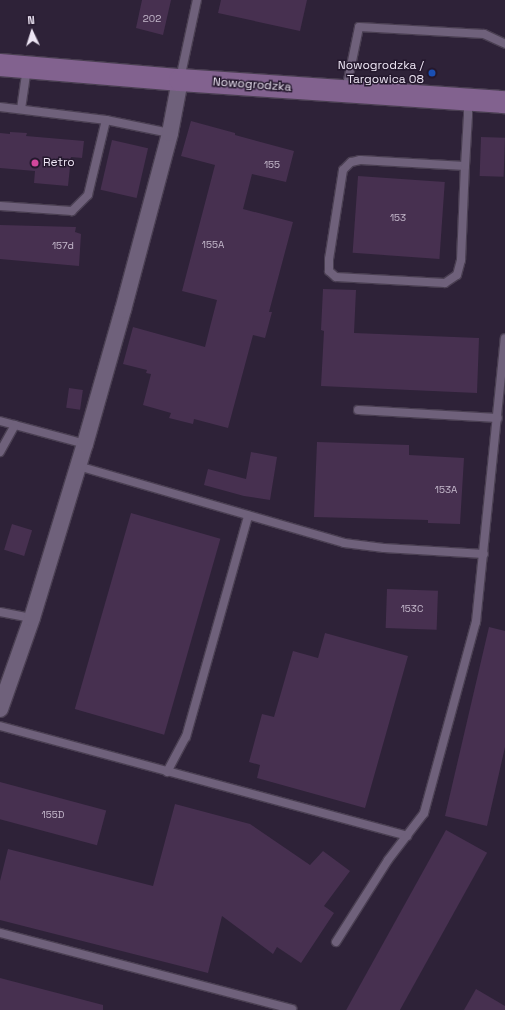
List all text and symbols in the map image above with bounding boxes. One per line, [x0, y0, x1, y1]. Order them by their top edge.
north arrow [12, 12, 52, 52]
text: N [27, 13, 35, 27]
house number: 202 [143, 13, 161, 25]
place label: Nowogrodzka / Targowica 08 [338, 59, 424, 87]
marker: Nowogrodzka / Targowica 08 [427, 68, 437, 78]
street label: Nowogrodzka [212, 75, 292, 95]
place label: Retro [43, 156, 75, 170]
marker: Retro [30, 158, 40, 168]
house number: 155 [264, 159, 280, 171]
house number: 153 [390, 212, 406, 224]
house number: 155A [202, 239, 224, 251]
house number: 157d [52, 240, 74, 252]
house number: 153A [435, 484, 457, 496]
house number: 153C [401, 603, 423, 615]
house number: 155D [42, 809, 64, 821]

